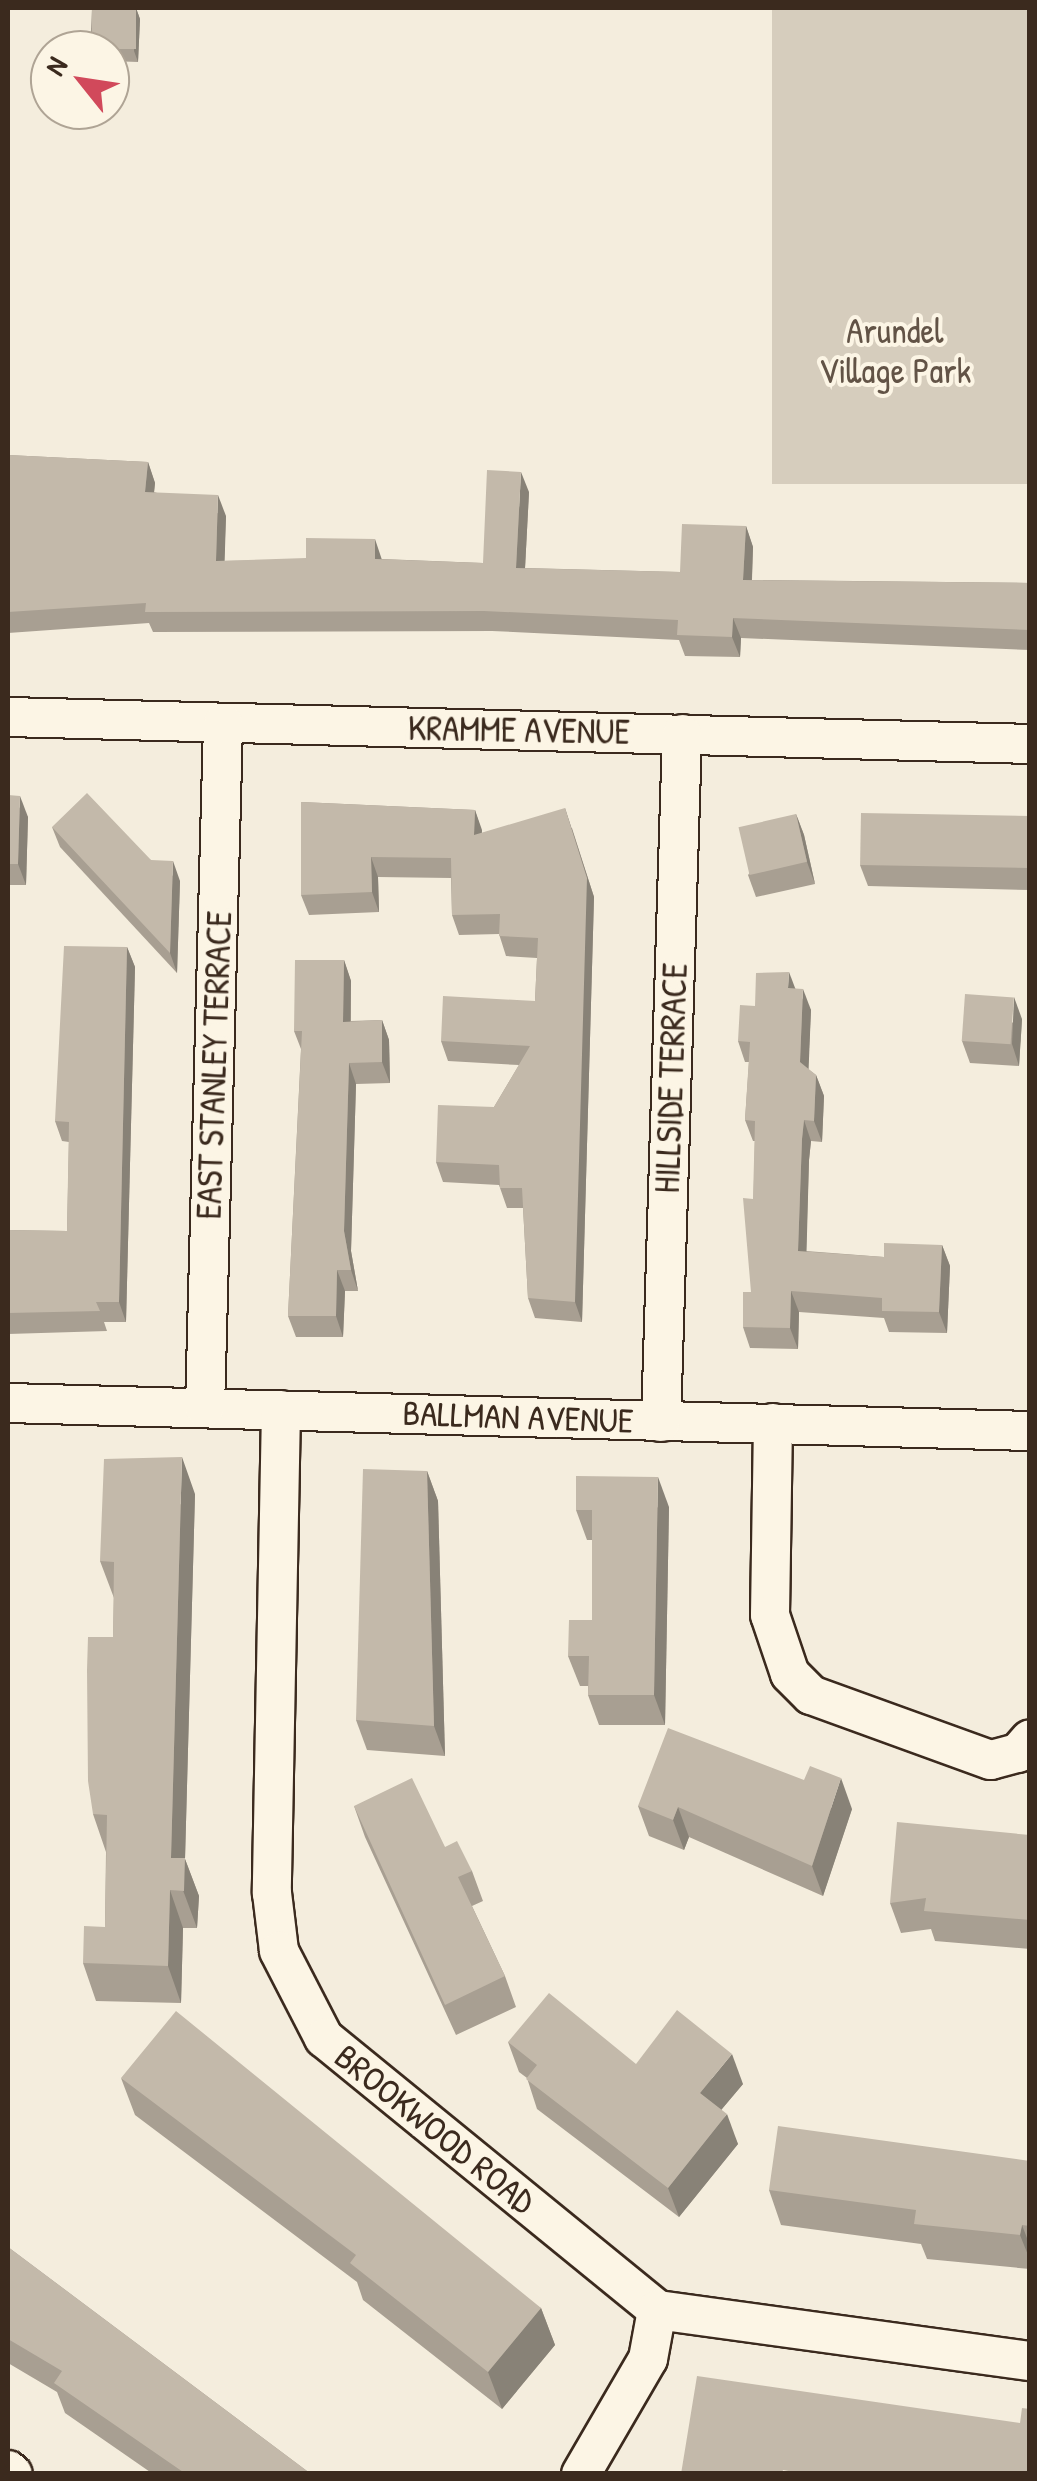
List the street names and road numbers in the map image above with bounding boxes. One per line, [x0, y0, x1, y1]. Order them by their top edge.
street label: KRAMME AVENUE [408, 707, 630, 753]
street label: EAST STANLEY TERRACE [188, 910, 240, 1220]
street label: HILLSIDE TERRACE [646, 962, 696, 1194]
street label: BALLMAN AVENUE [402, 1392, 634, 1442]
street label: BROOKWOOD ROAD [327, 2036, 543, 2222]

